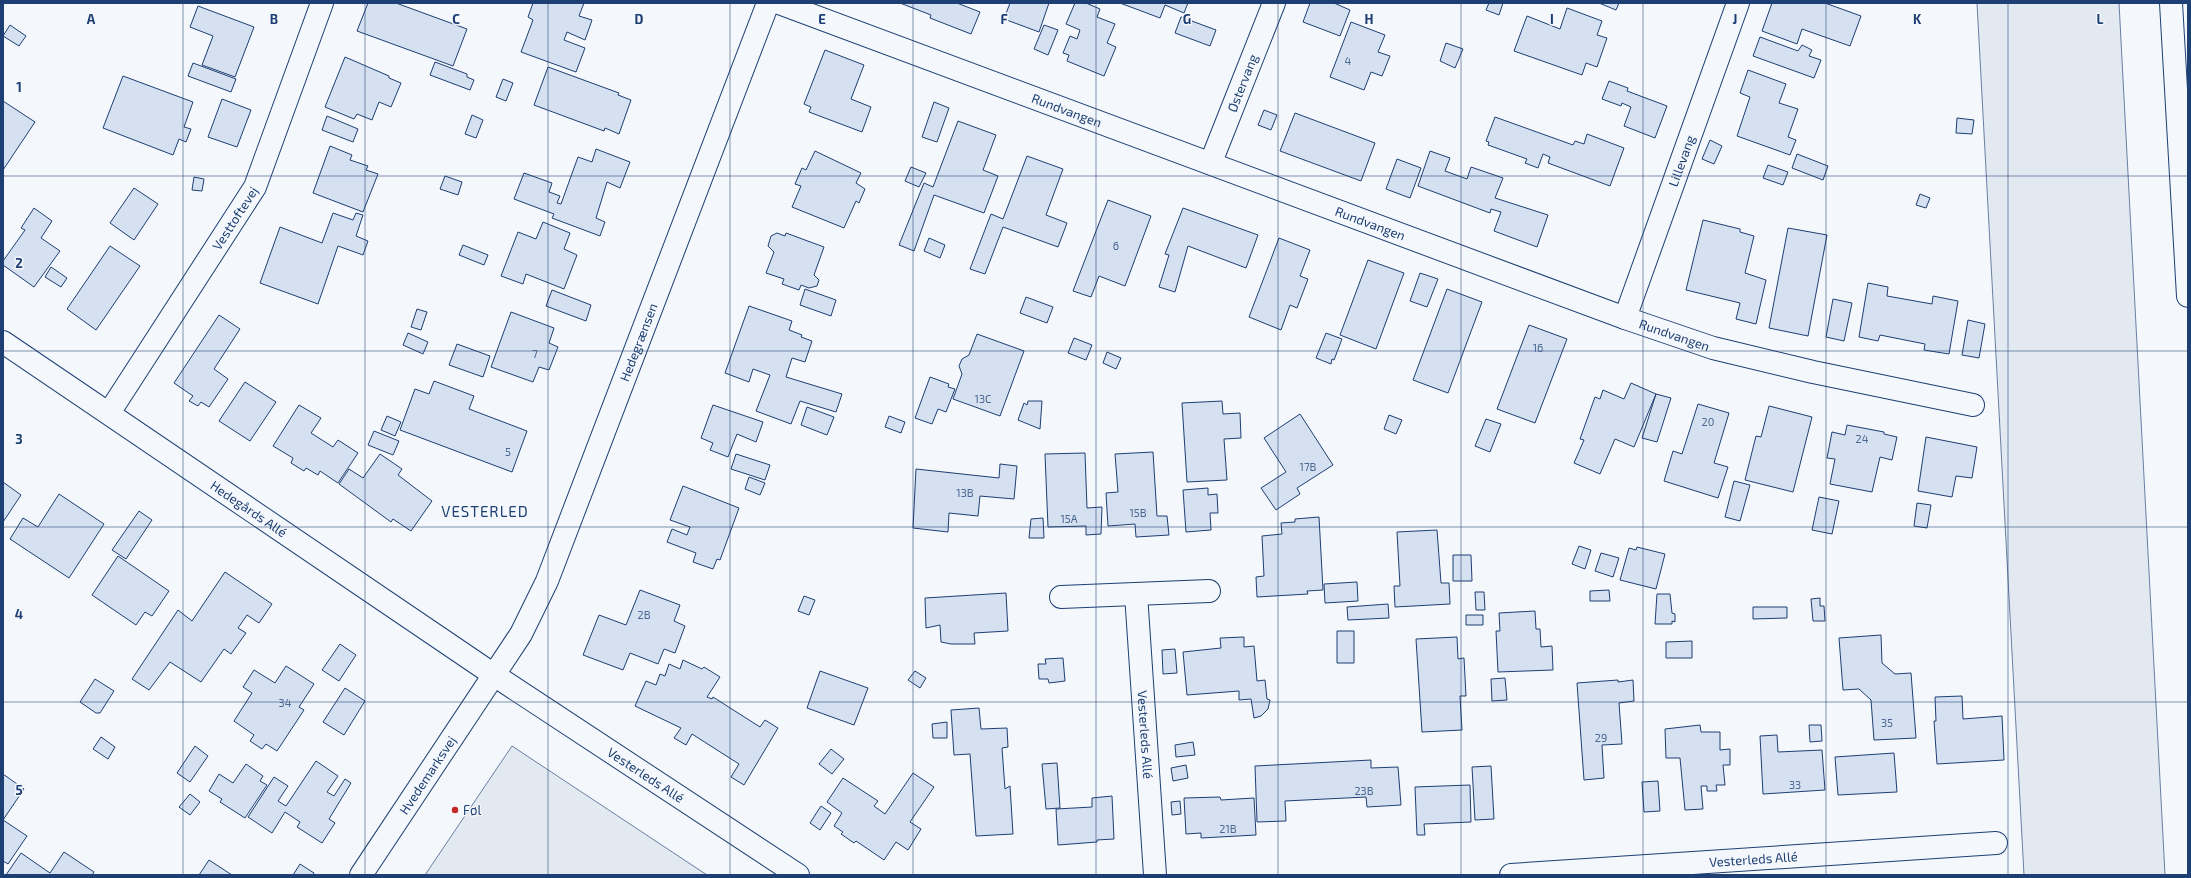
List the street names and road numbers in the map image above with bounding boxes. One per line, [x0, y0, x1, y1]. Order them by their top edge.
street label: Østervang [1224, 52, 1261, 114]
street label: Rundvangen [1029, 90, 1104, 130]
street label: Lillevang [1665, 133, 1698, 189]
street label: Vesttoftevej [209, 183, 261, 253]
street label: Rundvangen [1333, 203, 1408, 244]
street label: Hedegrænsen [616, 301, 661, 384]
street label: Rundvangen [1637, 315, 1712, 354]
street label: Hedegårds Allé [207, 477, 290, 540]
street label: Vesterleds Allé [1135, 690, 1156, 779]
street label: Hvedemarksvej [396, 733, 459, 817]
street label: Vesterleds Allé [604, 744, 687, 806]
street label: Vesterleds Allé [1709, 848, 1798, 870]

